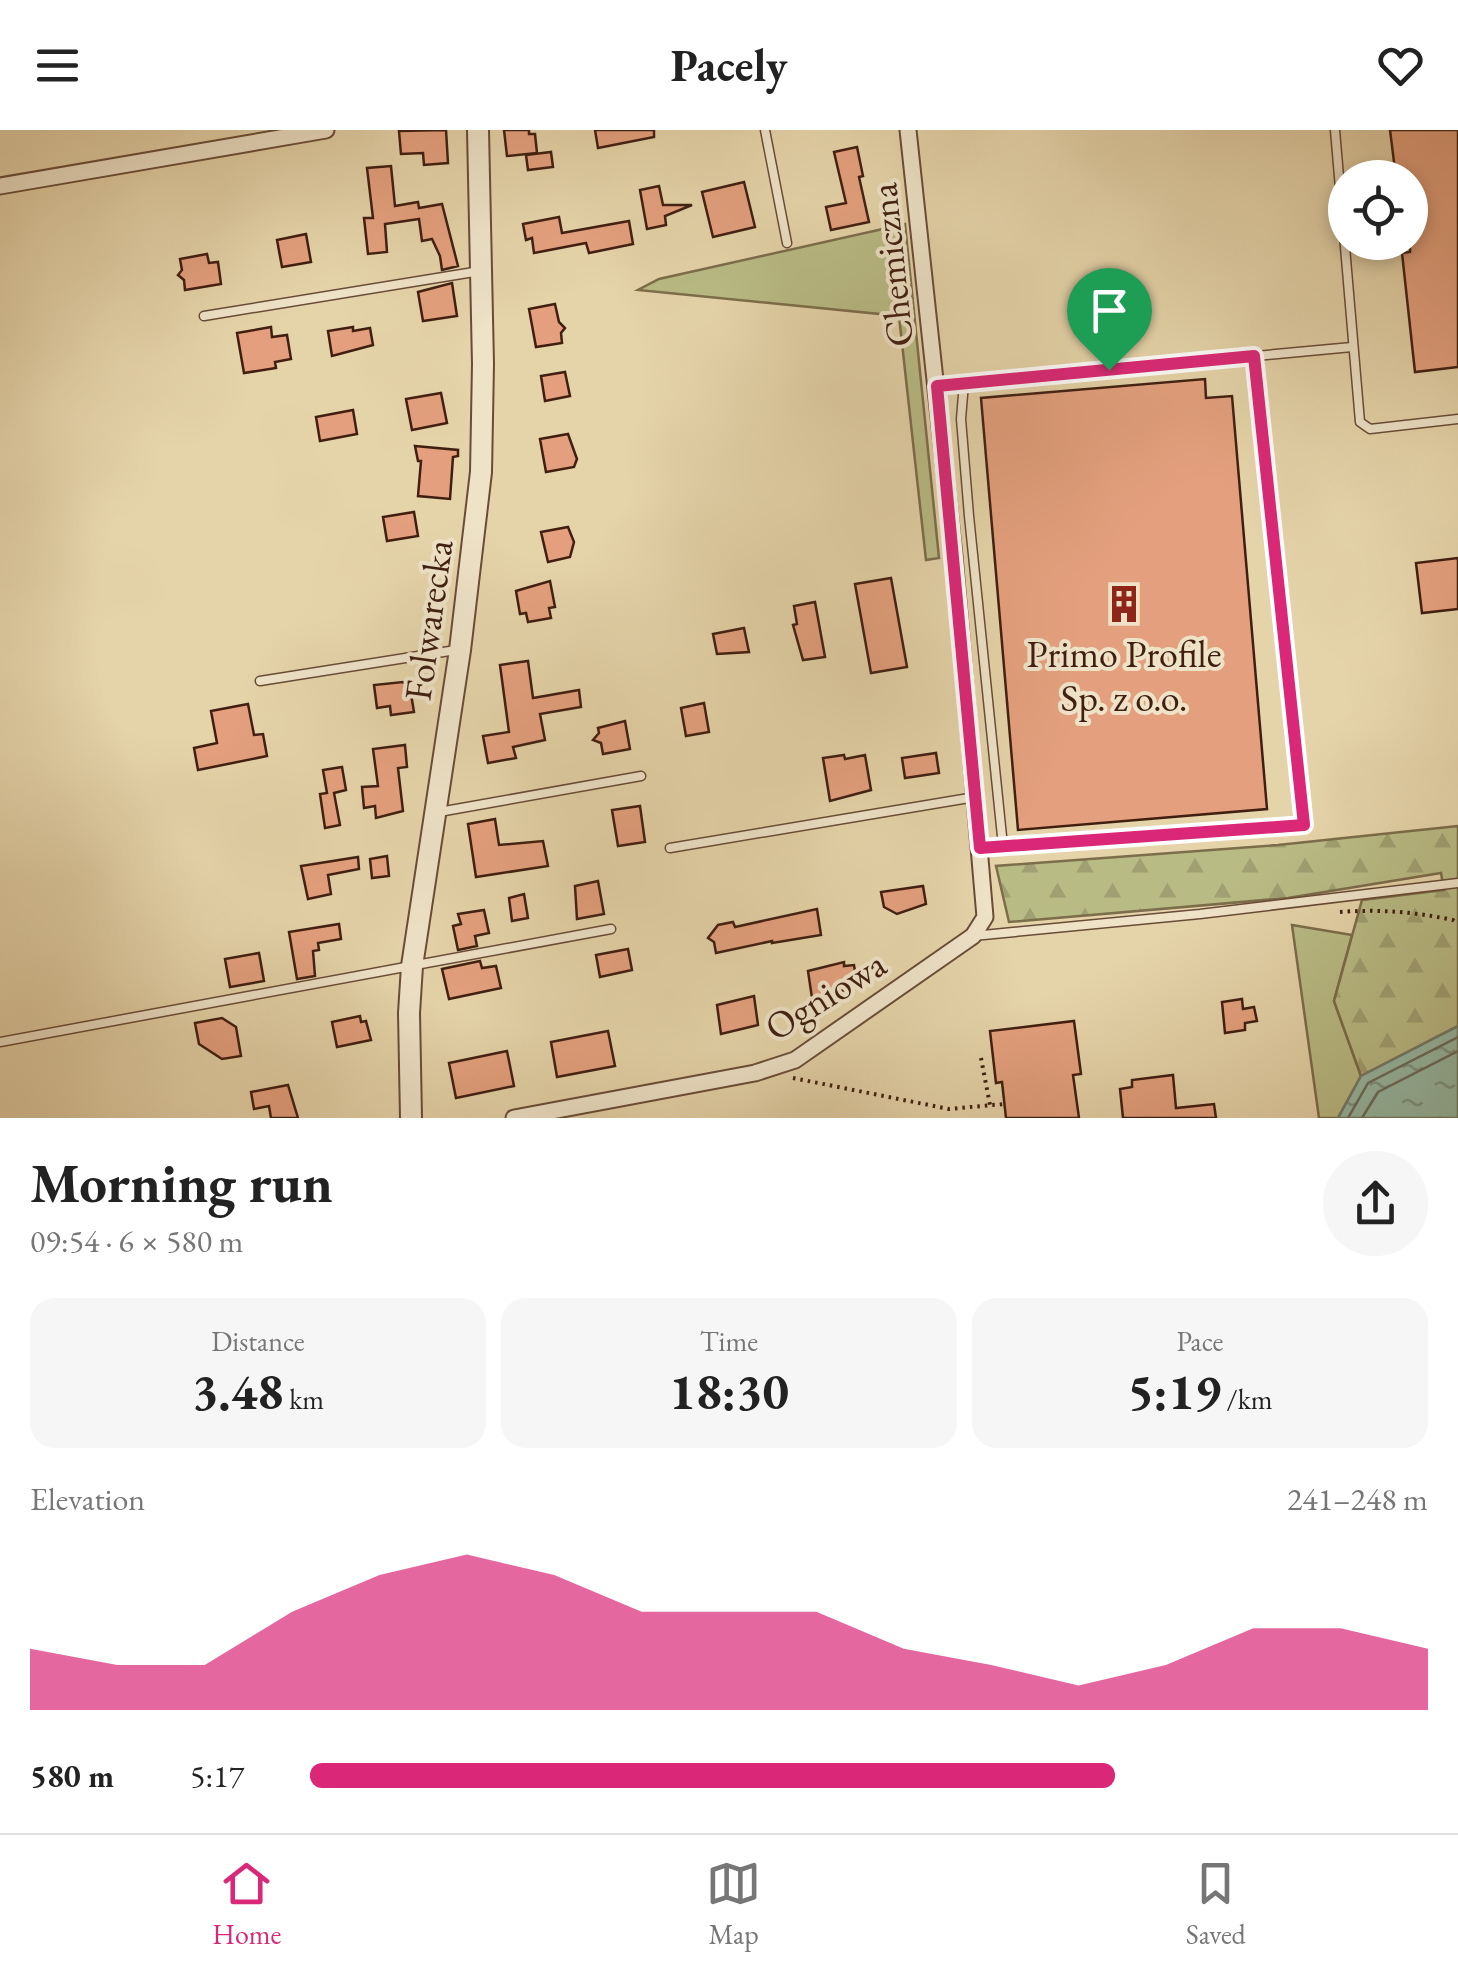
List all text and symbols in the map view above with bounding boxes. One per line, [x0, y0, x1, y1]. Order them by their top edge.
text: Pacely [671, 36, 787, 94]
icon: menu [30, 38, 85, 93]
icon: heart [1373, 38, 1428, 93]
map controls [1328, 160, 1428, 260]
button: locate [1328, 160, 1428, 260]
street label: Chemiczna [858, 180, 924, 349]
pin [1067, 268, 1152, 371]
icon: arrive [1082, 283, 1137, 338]
street label: Folwarecka [392, 536, 464, 704]
building icon: Primo Profile Sp. z o.o. [1103, 583, 1145, 625]
place label: Primo Profile Sp. z o.o. [1026, 629, 1222, 722]
street label: Ogniowa [755, 938, 895, 1051]
text: Morning run [30, 1147, 333, 1218]
button: share [1323, 1151, 1428, 1256]
text: 09:54 · 6 × 580 m [30, 1220, 243, 1262]
text: Distance [211, 1323, 305, 1359]
text: Time [700, 1323, 758, 1359]
text: Pace [1177, 1323, 1223, 1359]
text: 3.48 [192, 1359, 284, 1424]
text: 18:30 [669, 1359, 789, 1424]
text: 5:19 [1127, 1359, 1221, 1424]
text: km [284, 1381, 324, 1417]
text: /km [1221, 1381, 1273, 1417]
text: Elevation [30, 1478, 145, 1520]
text: 241–248 m [1287, 1478, 1428, 1520]
text: 580 m [30, 1755, 114, 1797]
text: 5:17 [190, 1755, 244, 1797]
tab: Home [212, 1856, 282, 1952]
tab: Map [706, 1856, 761, 1952]
tab: Saved [1186, 1856, 1246, 1952]

